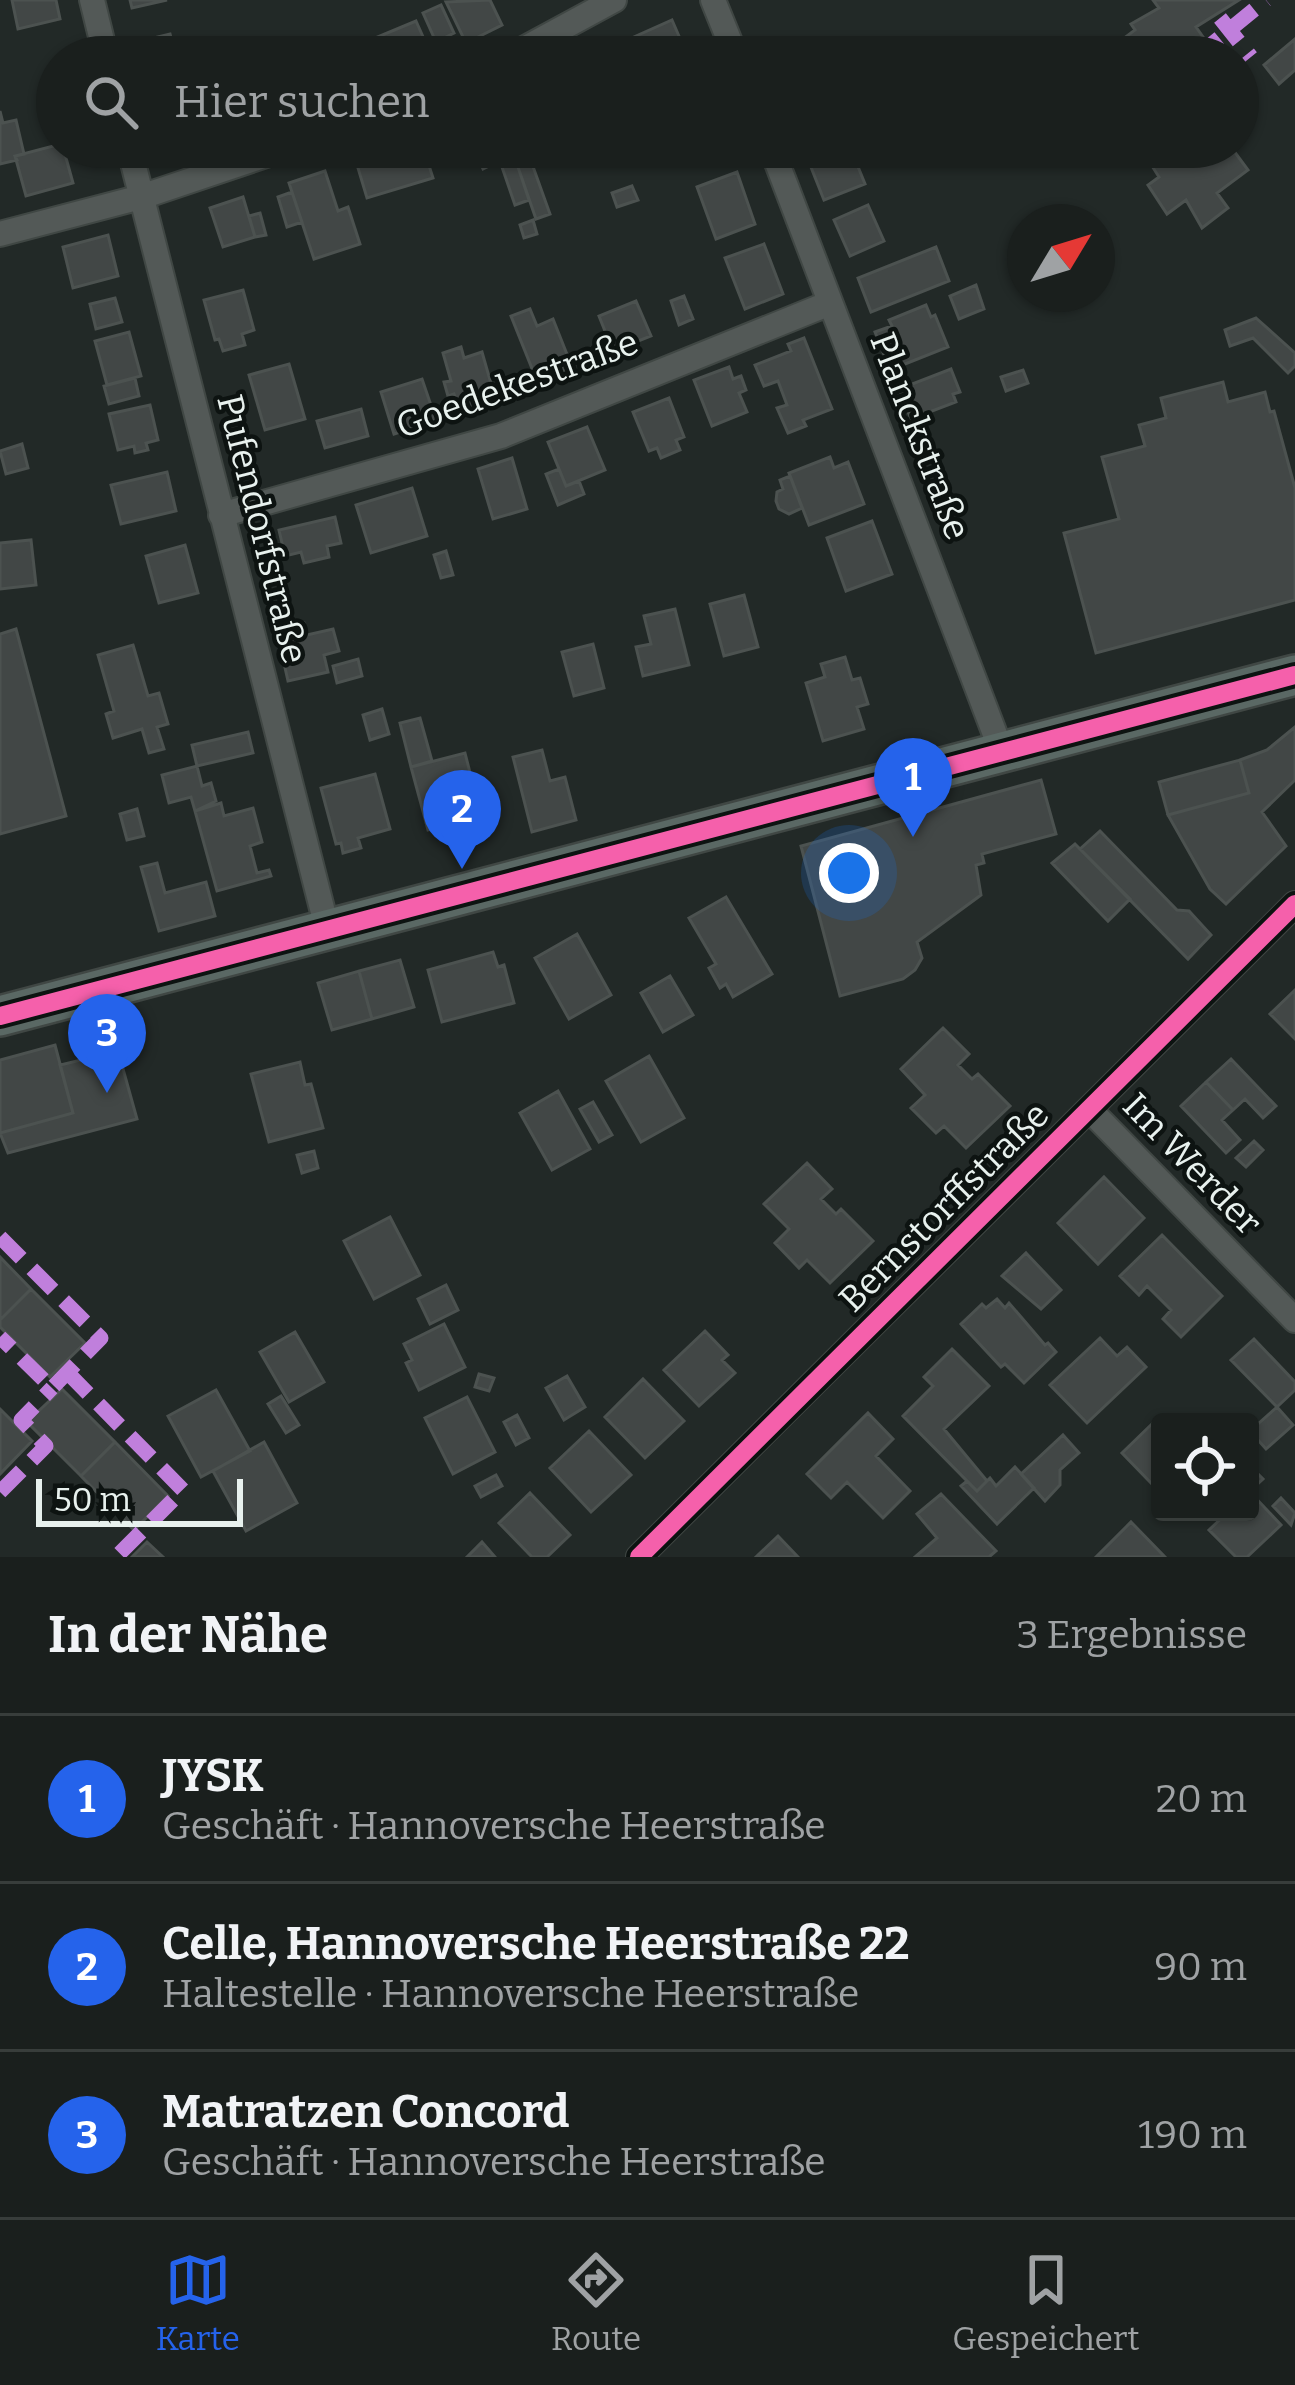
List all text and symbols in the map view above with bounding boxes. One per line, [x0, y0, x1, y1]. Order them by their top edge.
search box [36, 36, 1259, 168]
icon: search [78, 69, 144, 135]
text: Hier suchen [174, 75, 430, 129]
north arrow [1007, 204, 1115, 312]
street label: Goedekestraße [390, 320, 644, 448]
street label: Planckstraße [860, 326, 980, 546]
street label: Pufendorfstraße [207, 390, 317, 668]
pin: 1 [874, 738, 952, 837]
pin: 2 [423, 770, 501, 869]
your location [819, 843, 879, 903]
pin: 3 [68, 994, 146, 1093]
street label: Im Werder [1114, 1084, 1270, 1244]
street label: Bernstorffstraße [830, 1093, 1058, 1321]
map controls [1151, 1413, 1259, 1521]
button: locate [1151, 1413, 1259, 1521]
scale bar [36, 1473, 243, 1526]
text: 50 m [54, 1480, 131, 1520]
text: In der Nähe [48, 1604, 328, 1666]
text: 3 Ergebnisse [1017, 1612, 1247, 1658]
text: JYSK [162, 1749, 264, 1803]
text: 1 [79, 1776, 95, 1822]
text: 20 m [1156, 1776, 1247, 1822]
text: Geschäft · Hannoversche Heerstraße [162, 1803, 826, 1849]
text: Celle, Hannoversche Heerstraße 22 [162, 1917, 910, 1971]
text: 2 [76, 1944, 98, 1990]
text: 90 m [1154, 1944, 1247, 1990]
text: Haltestelle · Hannoversche Heerstraße [162, 1971, 859, 2017]
text: Matratzen Concord [162, 2085, 570, 2139]
text: 3 [76, 2112, 98, 2158]
text: 190 m [1138, 2112, 1247, 2158]
text: Geschäft · Hannoversche Heerstraße [162, 2139, 826, 2185]
tab: Karte [156, 2247, 240, 2359]
tab: Route [551, 2247, 641, 2359]
tab: Gespeichert [952, 2247, 1139, 2359]

